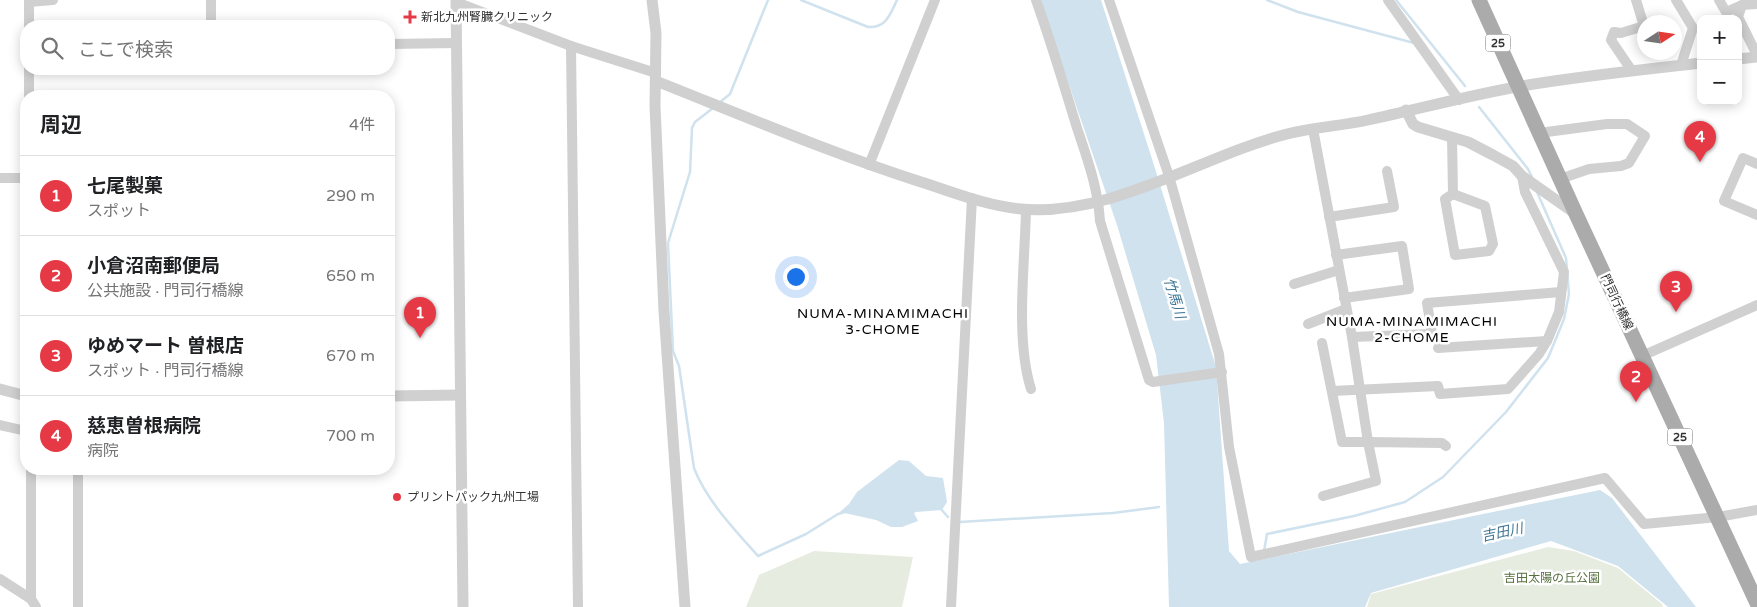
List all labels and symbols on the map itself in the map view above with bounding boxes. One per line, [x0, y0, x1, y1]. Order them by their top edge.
marker: 新北九州腎臓クリニック [403, 10, 417, 24]
place label: 新北九州腎臓クリニック [421, 10, 553, 24]
north arrow [1637, 15, 1682, 60]
road number: 25 [1486, 34, 1510, 52]
pin: 4 [1684, 121, 1716, 162]
your location [783, 264, 809, 290]
pin: 3 [1660, 271, 1692, 312]
street label: 門司行橋線 [1598, 272, 1636, 332]
water label: 竹馬川 [1160, 276, 1189, 323]
pin: 1 [404, 297, 436, 338]
district label: NUMA-MINAMIMACHI 3-CHOME [797, 305, 969, 338]
district label: NUMA-MINAMIMACHI 2-CHOME [1326, 313, 1498, 346]
pin: 2 [1620, 361, 1652, 402]
road number: 25 [1668, 428, 1692, 446]
place label: プリントパック九州工場 [407, 490, 539, 504]
marker: プリントパック九州工場 [391, 491, 403, 503]
water label: 吉田川 [1480, 519, 1526, 545]
park label: 吉田太陽の丘公園 [1504, 571, 1600, 585]

